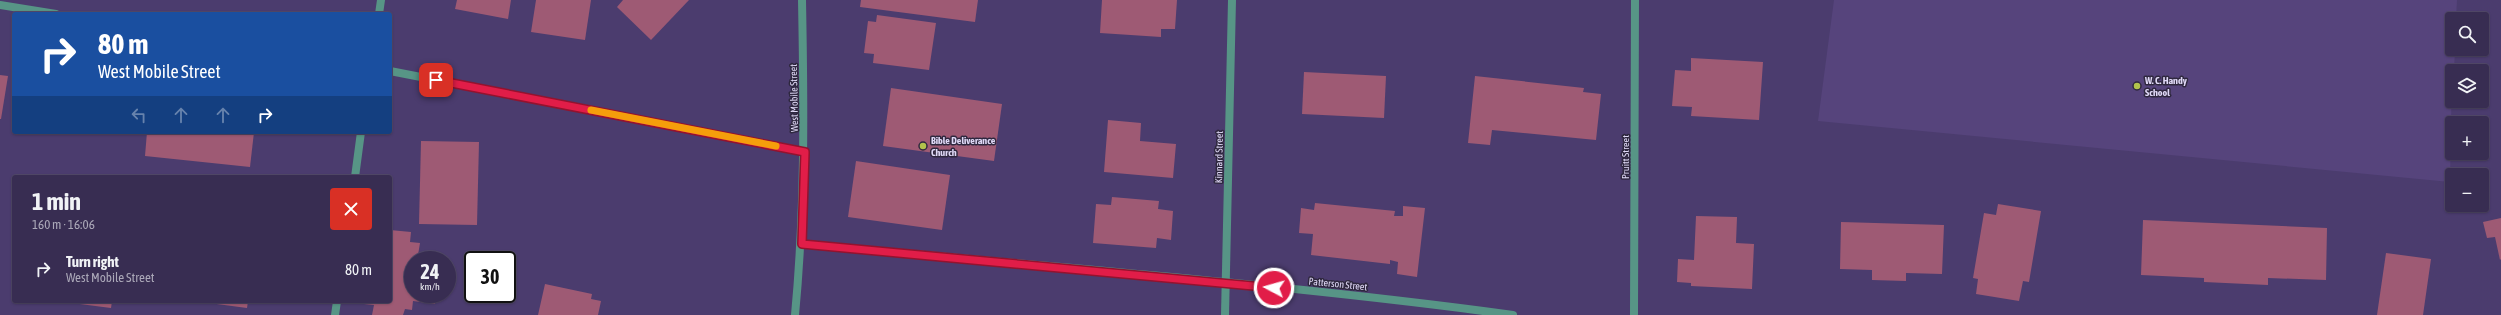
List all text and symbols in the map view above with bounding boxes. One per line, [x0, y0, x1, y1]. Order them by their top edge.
map controls [2445, 12, 2489, 212]
button: search [2445, 12, 2489, 56]
icon: right [32, 28, 84, 80]
text: 80 m [98, 28, 148, 60]
text: West Mobile Street [98, 61, 221, 82]
pin [419, 63, 453, 97]
street label: West Mobile Street [788, 64, 800, 132]
button: layers [2445, 64, 2489, 108]
icon: arrive [425, 69, 447, 91]
place label: W. C. Handy School [2144, 75, 2188, 98]
marker: W. C. Handy School [2132, 81, 2142, 91]
icon: left [128, 104, 150, 126]
icon: ahead [170, 104, 192, 126]
icon: ahead [212, 104, 234, 126]
icon: right [254, 104, 276, 126]
button: + [2445, 116, 2489, 160]
street label: Kinnard Street [1213, 131, 1225, 183]
place label: Bible Deliverance Church [931, 135, 996, 158]
street label: Pruitt Street [1620, 135, 1631, 179]
marker: Bible Deliverance Church [918, 141, 928, 151]
button: − [2445, 168, 2489, 212]
text: 1 min [32, 188, 81, 215]
button: close [330, 188, 372, 230]
text: 160 m · 16:06 [32, 217, 95, 232]
speed limit sign: 30 [464, 251, 516, 303]
text: Turn right [66, 253, 119, 270]
icon: right [32, 258, 54, 280]
text: 24 [421, 260, 439, 283]
text: 80 m [345, 261, 372, 278]
position arrow [1253, 267, 1295, 309]
text: West Mobile Street [66, 270, 155, 285]
street label: Patterson Street [1308, 275, 1368, 293]
text: km/h [420, 281, 440, 292]

